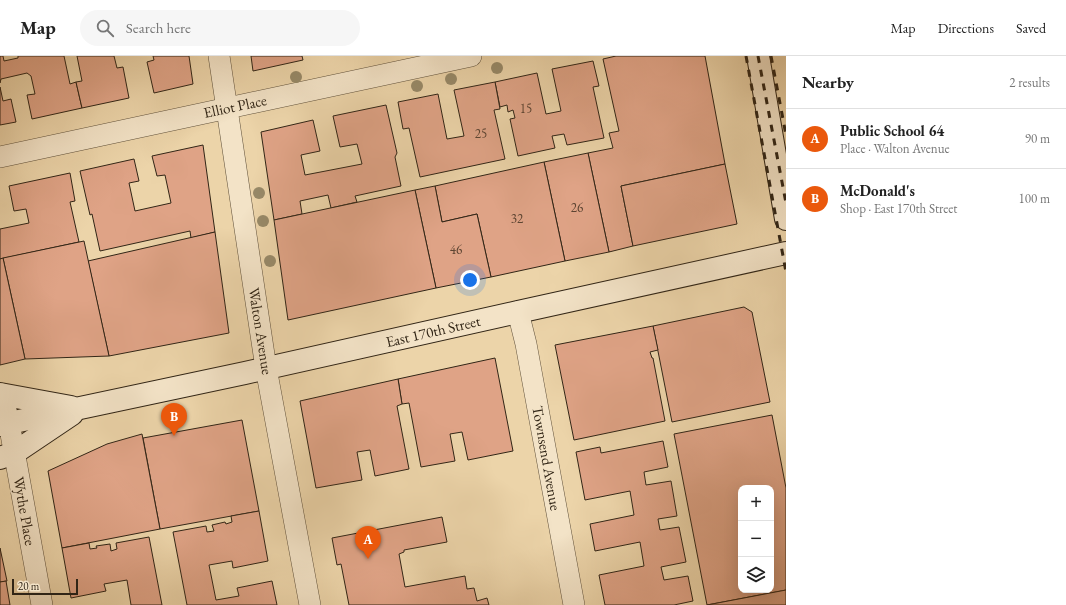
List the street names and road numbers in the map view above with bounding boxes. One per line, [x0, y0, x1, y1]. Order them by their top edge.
street label: Elliot Place [202, 90, 268, 122]
street label: Walton Avenue [245, 286, 277, 376]
street label: East 170th Street [384, 311, 482, 351]
street label: Townsend Avenue [528, 404, 566, 512]
street label: Wythe Place [10, 475, 40, 547]

